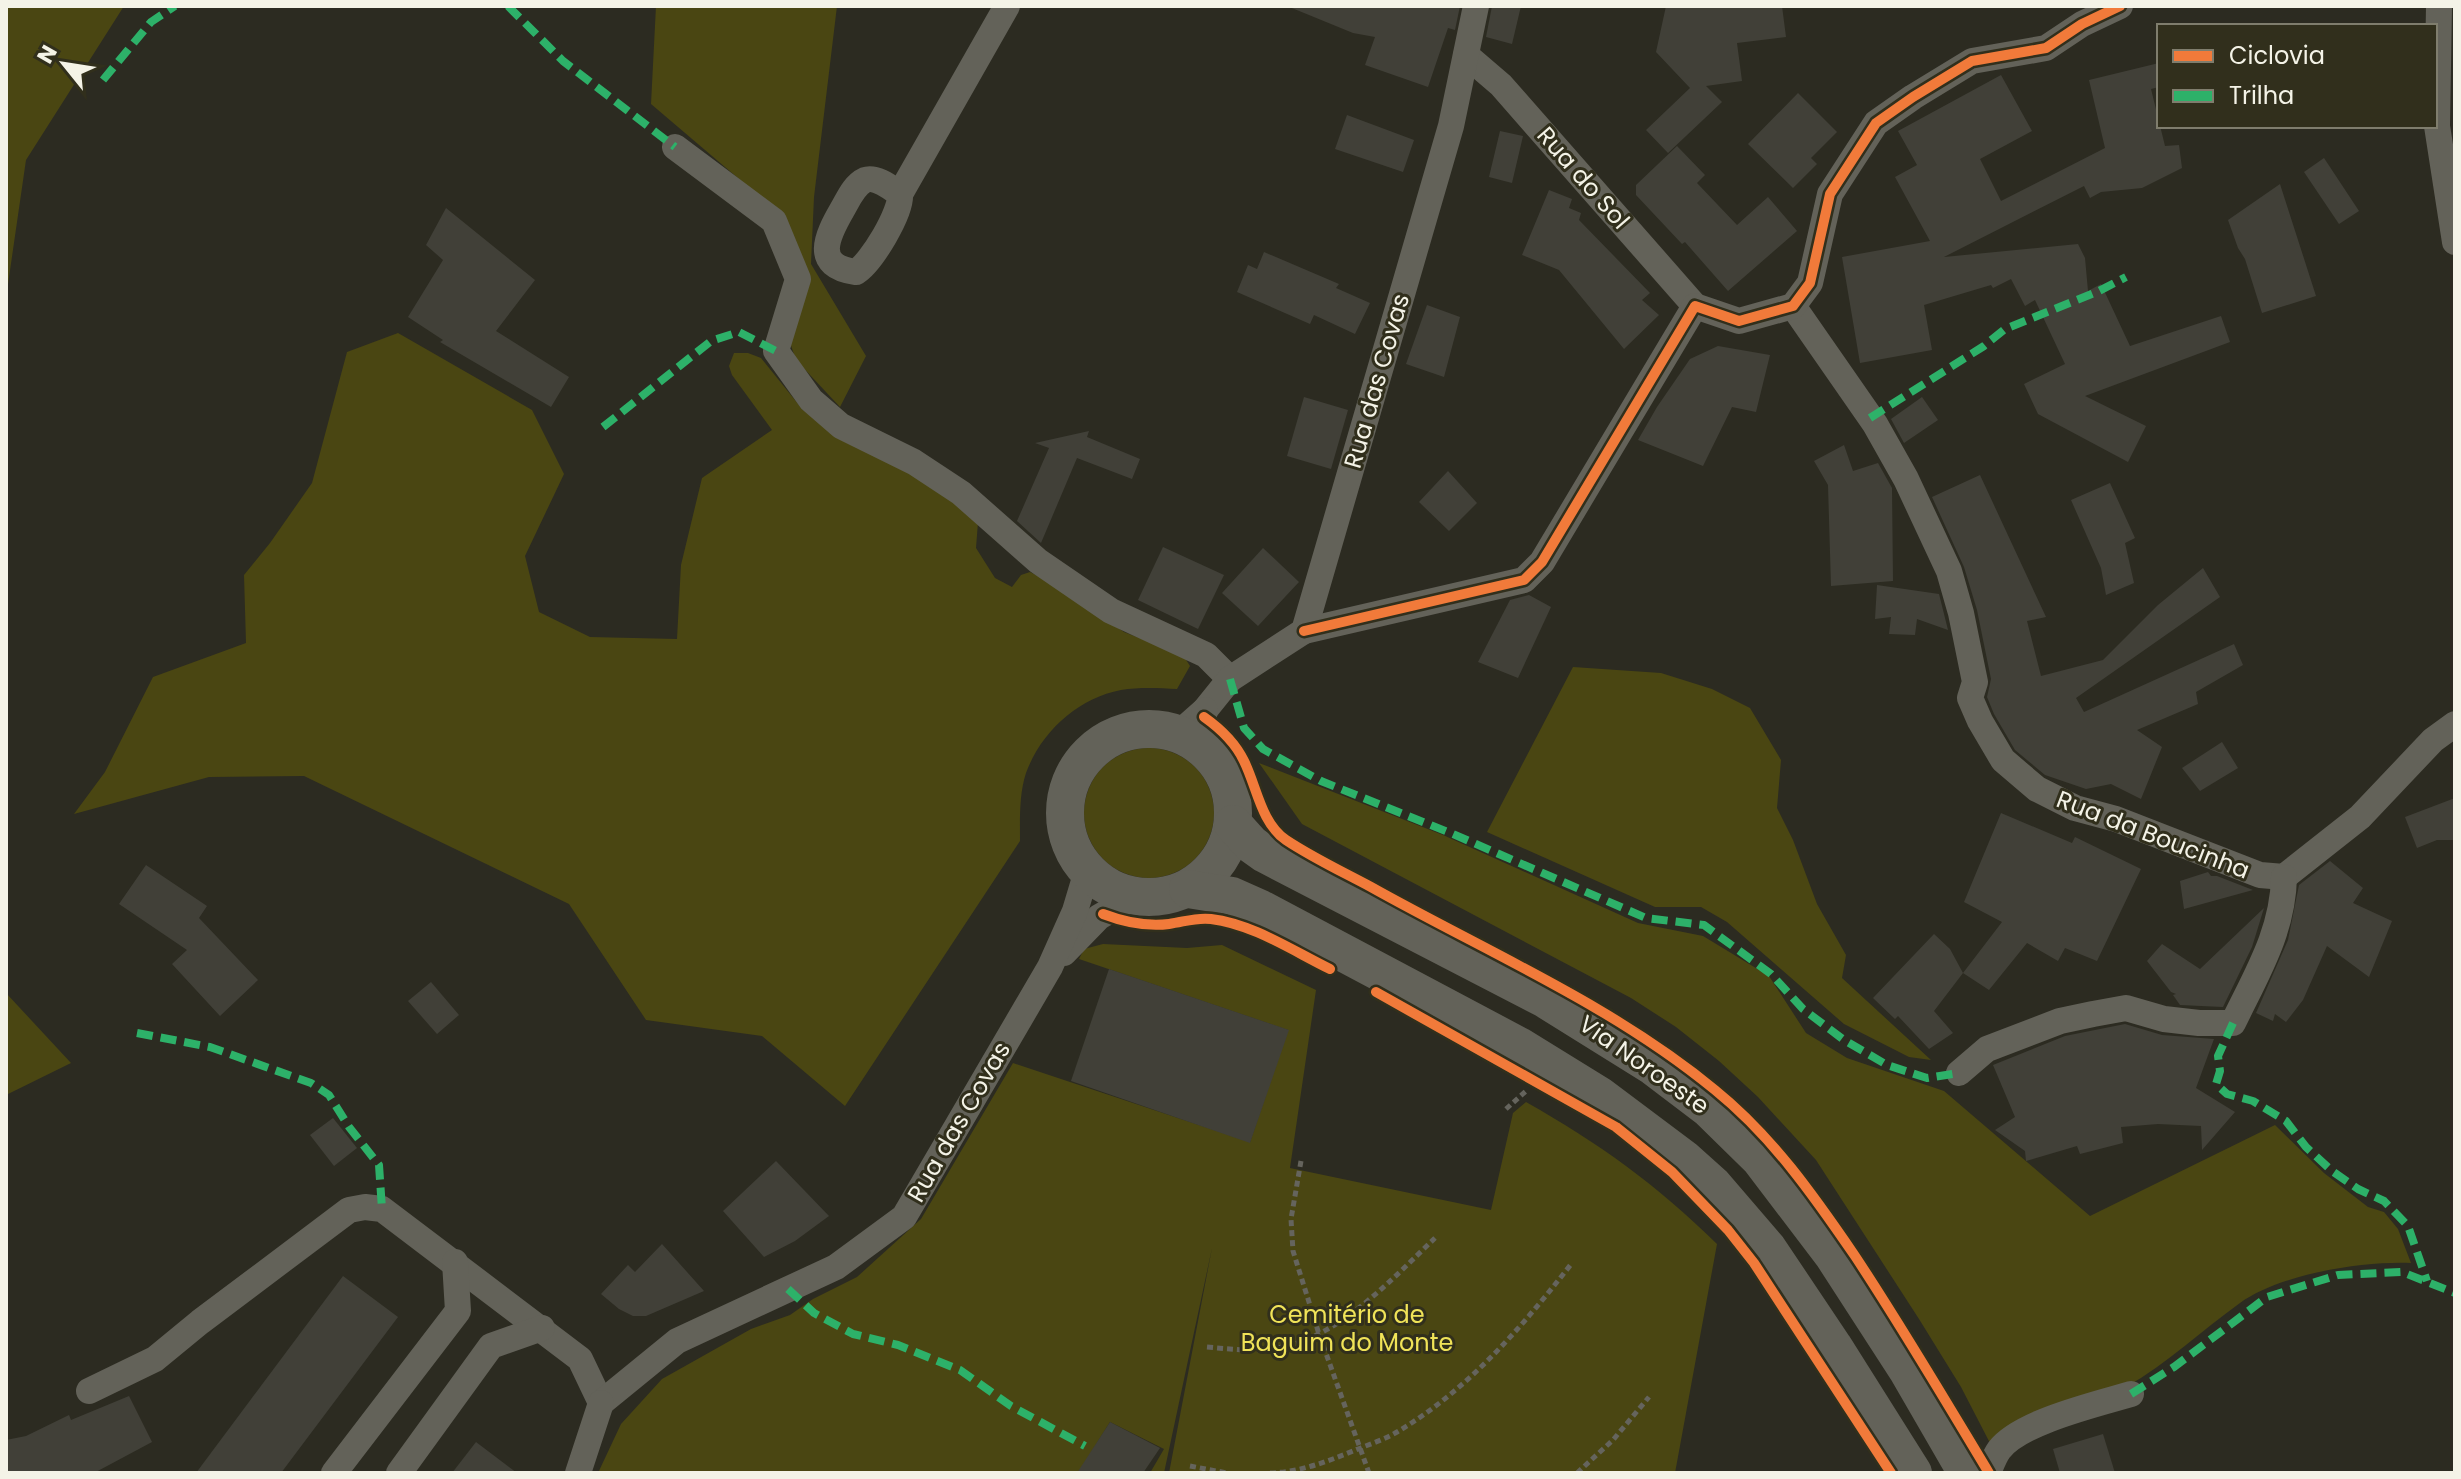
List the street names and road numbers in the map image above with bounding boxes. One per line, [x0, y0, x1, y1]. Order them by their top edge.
street label: Rua do Sol [1530, 119, 1637, 236]
street label: Rua das Covas [1336, 290, 1417, 472]
street label: Rua da Boucinha [2052, 783, 2254, 887]
street label: Via Noroeste [1572, 1007, 1716, 1122]
street label: Rua das Covas [899, 1036, 1018, 1208]

